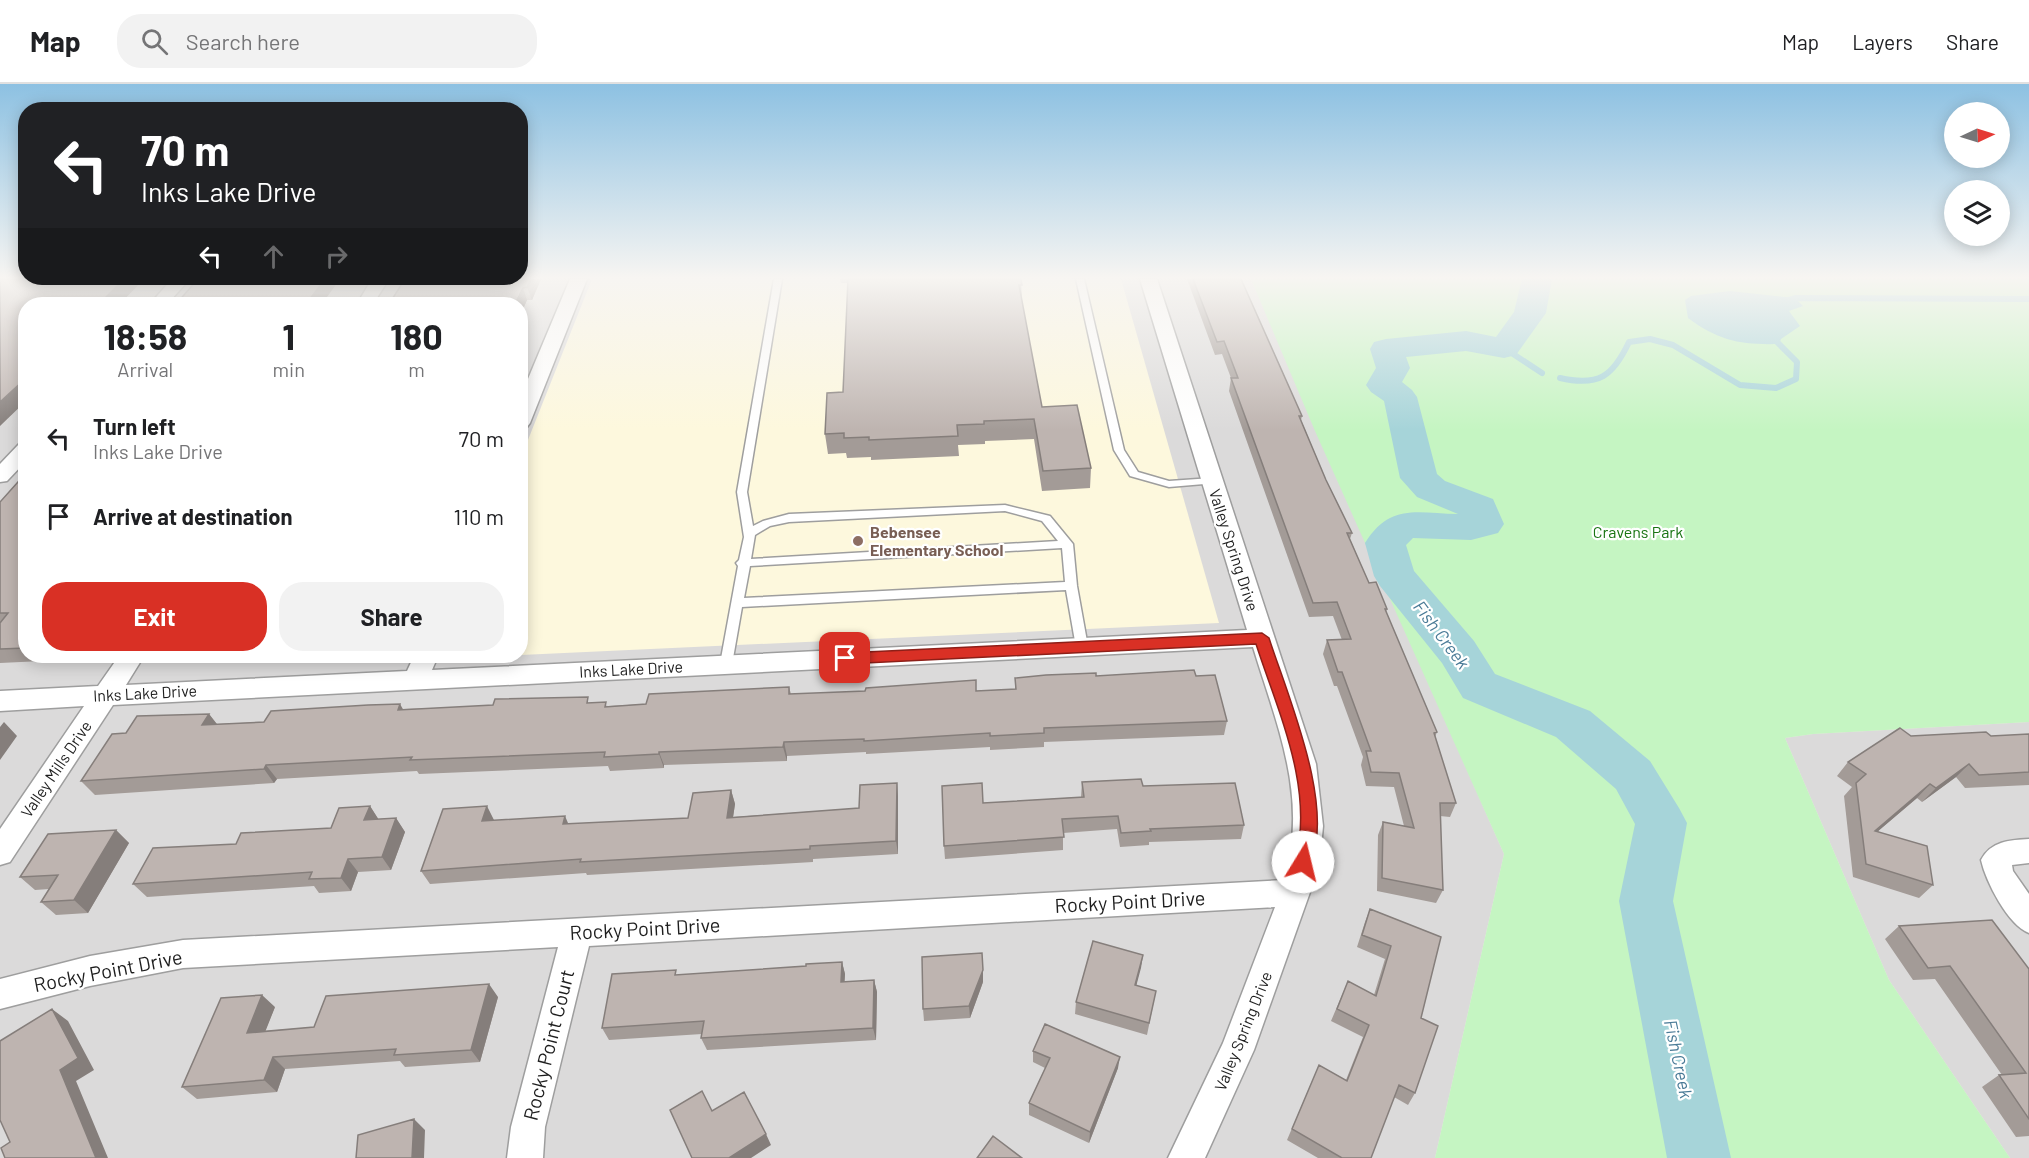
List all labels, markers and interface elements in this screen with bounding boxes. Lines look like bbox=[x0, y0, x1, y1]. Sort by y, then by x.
search box bbox=[117, 14, 537, 68]
text: Map bbox=[30, 24, 81, 58]
icon: search bbox=[138, 25, 171, 58]
text: Search here bbox=[186, 28, 300, 54]
text: Map bbox=[1782, 29, 1819, 54]
text: Layers bbox=[1852, 29, 1913, 54]
text: Share bbox=[1946, 29, 1999, 54]
north arrow bbox=[1944, 102, 2010, 168]
map controls bbox=[1944, 102, 2010, 246]
text: 70 m bbox=[141, 124, 229, 174]
icon: left bbox=[42, 126, 120, 204]
text: Inks Lake Drive bbox=[141, 175, 316, 207]
button: layers bbox=[1944, 180, 2010, 246]
icon: left bbox=[194, 240, 227, 273]
icon: ahead bbox=[257, 240, 290, 273]
icon: right bbox=[320, 240, 353, 273]
text: 18:58 bbox=[103, 314, 187, 357]
text: 1 bbox=[282, 314, 295, 357]
text: 180 bbox=[390, 314, 443, 357]
text: Arrival bbox=[117, 357, 173, 381]
text: min bbox=[273, 357, 305, 381]
text: m bbox=[408, 357, 425, 381]
text: Turn left bbox=[93, 413, 176, 439]
icon: left bbox=[42, 422, 75, 455]
text: 70 m bbox=[459, 425, 504, 451]
text: Inks Lake Drive bbox=[93, 439, 223, 463]
street label: Valley Spring Drive bbox=[1206, 486, 1263, 613]
icon: arrive bbox=[42, 500, 75, 533]
text: Arrive at destination bbox=[93, 503, 292, 529]
text: 110 m bbox=[454, 503, 504, 529]
place label: Bebensee Elementary School bbox=[870, 522, 1004, 559]
park label: Cravens Park bbox=[1593, 522, 1683, 541]
marker: Bebensee Elementary School bbox=[851, 534, 865, 548]
button: Exit bbox=[42, 582, 267, 651]
button: Share bbox=[279, 582, 504, 651]
water label: Fish Creek bbox=[1409, 596, 1475, 673]
pin bbox=[819, 632, 870, 683]
icon: arrive bbox=[828, 641, 861, 674]
street label: Inks Lake Drive bbox=[579, 656, 683, 681]
street label: Inks Lake Drive bbox=[93, 680, 197, 705]
street label: Valley Mills Drive bbox=[16, 717, 95, 821]
position arrow bbox=[1271, 830, 1335, 894]
street label: Rocky Point Drive bbox=[1054, 885, 1206, 917]
street label: Rocky Point Drive bbox=[569, 912, 721, 944]
street label: Rocky Point Drive bbox=[31, 944, 184, 996]
street label: Rocky Point Court bbox=[518, 967, 578, 1123]
street label: Valley Spring Drive bbox=[1210, 968, 1275, 1093]
water label: Fish Creek bbox=[1660, 1017, 1698, 1100]

